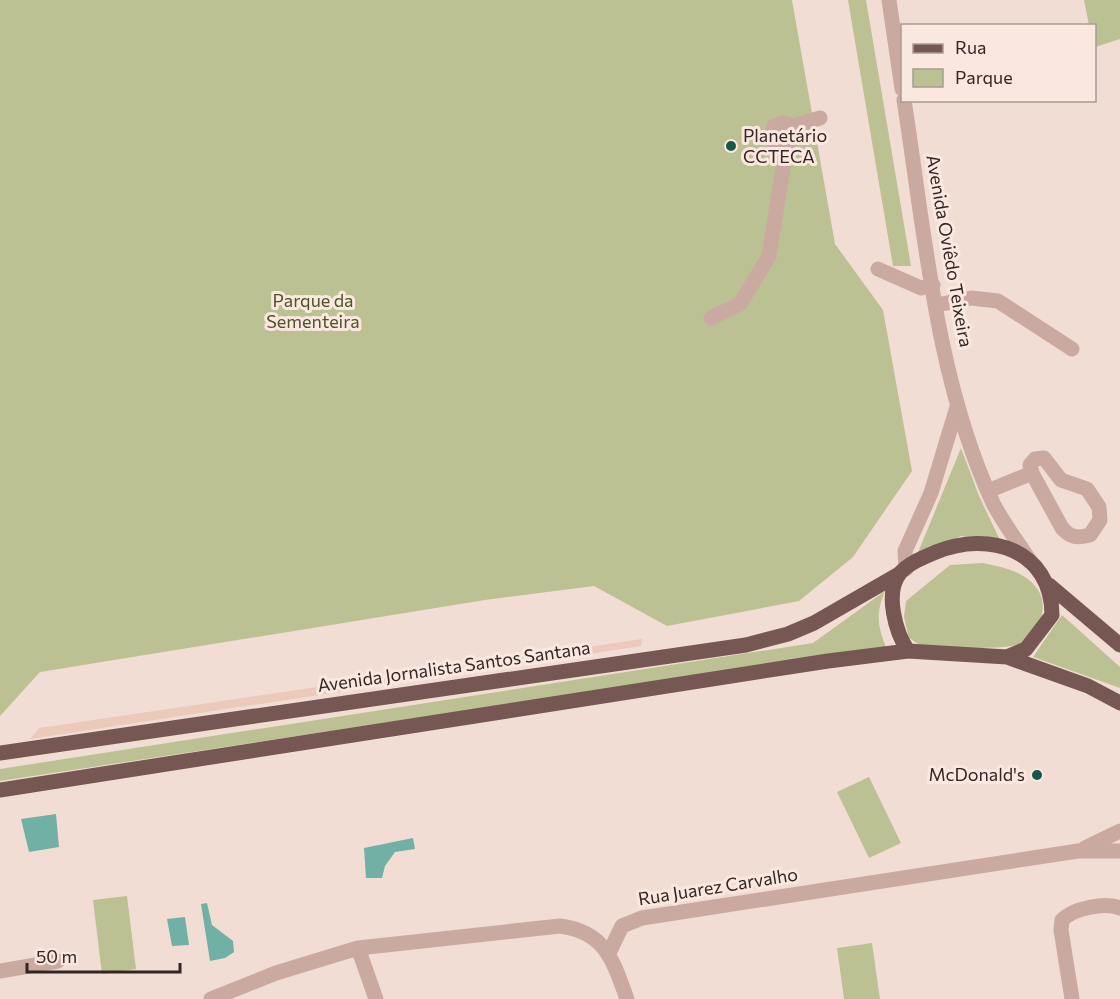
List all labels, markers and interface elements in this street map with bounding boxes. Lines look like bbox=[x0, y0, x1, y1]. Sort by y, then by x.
legend bbox=[901, 24, 1096, 102]
text: Rua bbox=[955, 36, 986, 58]
text: Parque bbox=[955, 66, 1013, 88]
place label: Planetário CCTECA bbox=[743, 124, 827, 167]
marker: Planetário CCTECA bbox=[724, 139, 738, 153]
street label: Avenida Oviêdo Teixeira bbox=[922, 153, 978, 349]
park label: Parque da Sementeira bbox=[266, 289, 360, 332]
street label: Avenida Jornalista Santos Santana bbox=[316, 636, 592, 696]
place label: McDonald's bbox=[928, 763, 1025, 785]
marker: McDonald's bbox=[1030, 768, 1044, 782]
street label: Rua Juarez Carvalho bbox=[636, 863, 799, 910]
scale bar bbox=[27, 936, 180, 974]
text: 50 m bbox=[36, 945, 77, 967]

